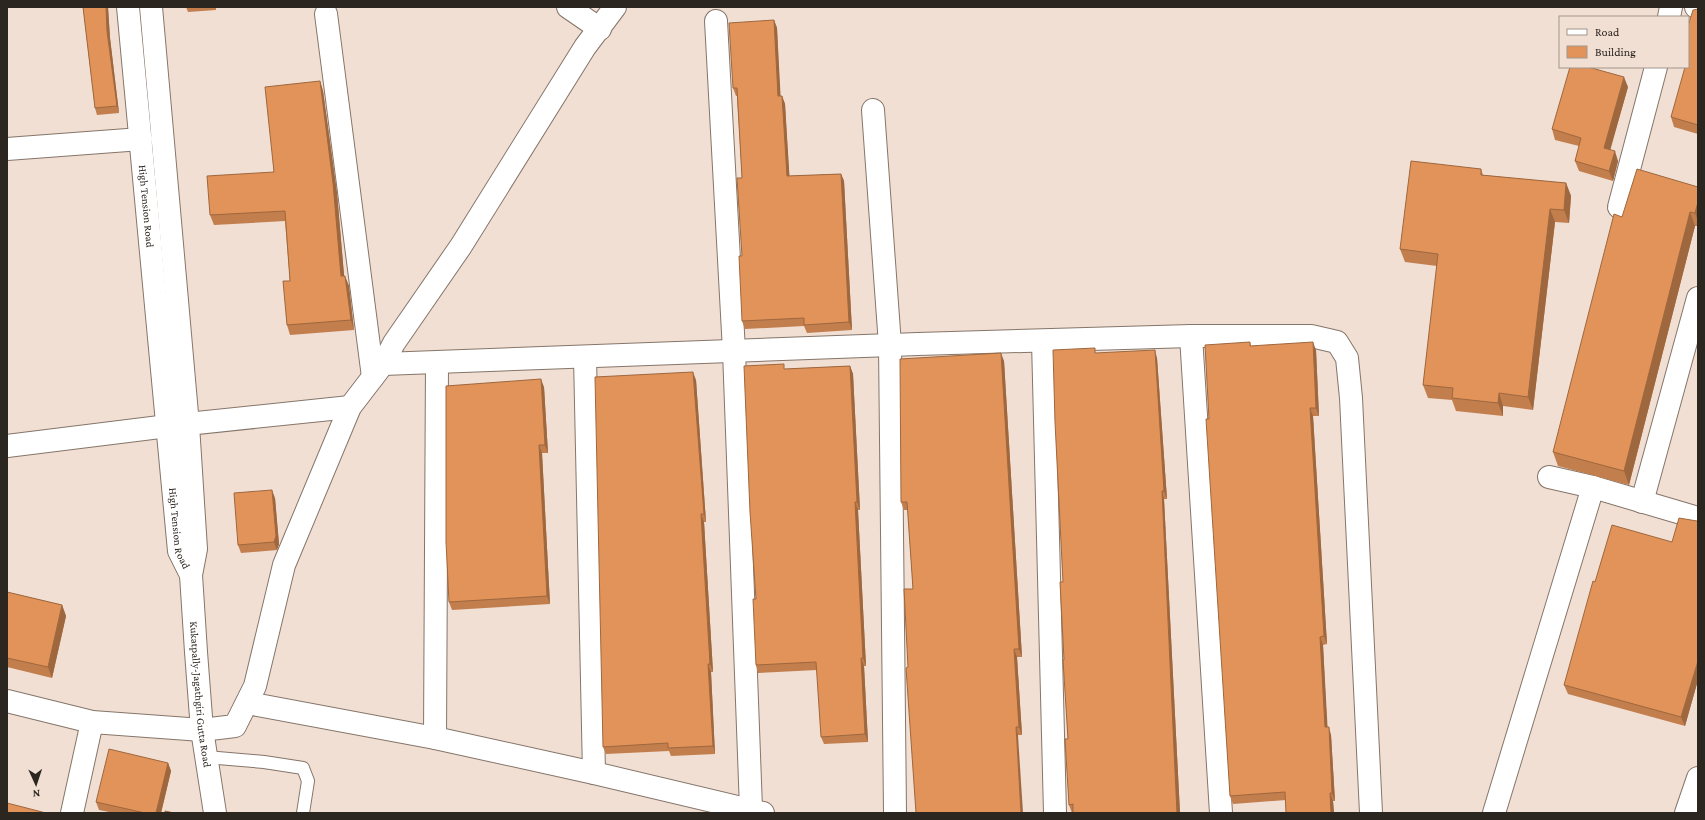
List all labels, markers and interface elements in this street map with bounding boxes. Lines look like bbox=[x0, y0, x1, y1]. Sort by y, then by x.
legend bbox=[1559, 16, 1689, 68]
text: Road bbox=[1595, 25, 1620, 39]
text: Building bbox=[1595, 45, 1636, 59]
street label: High Tension Road bbox=[137, 164, 157, 248]
street label: High Tension Road bbox=[167, 487, 193, 571]
street label: Kukatpally-Jagathgiri Gutta Road bbox=[188, 621, 214, 768]
north arrow bbox=[16, 764, 56, 804]
text: N bbox=[32, 788, 41, 800]

